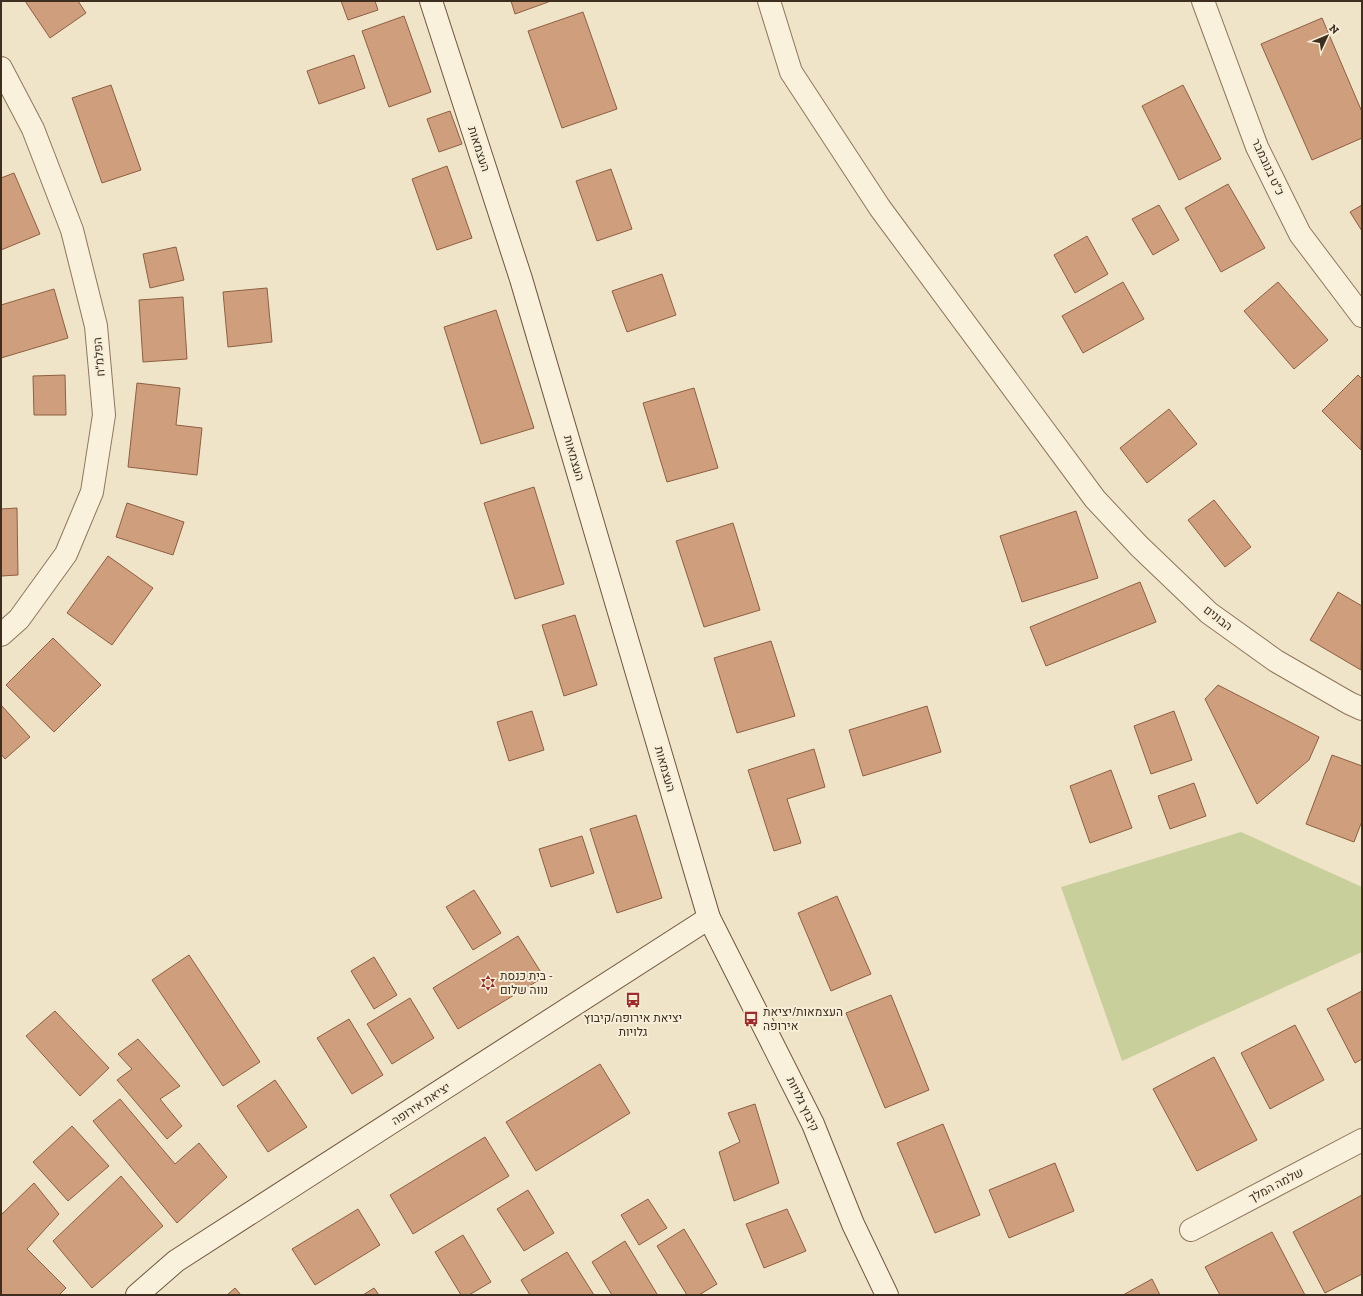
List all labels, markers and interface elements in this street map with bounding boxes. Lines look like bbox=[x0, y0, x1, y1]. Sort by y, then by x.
north arrow bbox=[1307, 16, 1347, 56]
text: N bbox=[1326, 22, 1342, 37]
street label: העצמאות bbox=[465, 125, 493, 173]
street label: כ״ט בנובמבר bbox=[1249, 136, 1287, 198]
street label: הפלמ״ח bbox=[90, 337, 108, 377]
street label: העצמאות bbox=[561, 434, 587, 482]
street label: הבונים bbox=[1201, 602, 1235, 634]
street label: העצמאות bbox=[652, 745, 678, 793]
place label: בית כנסת - נווה שלום bbox=[500, 969, 553, 997]
synagogue icon: בית כנסת - נווה שלום bbox=[479, 974, 497, 992]
bus stop icon: יציאת אירופה/קיבוץ גלויות bbox=[624, 991, 642, 1009]
place label: העצמאות/יציאת אירופה bbox=[763, 1005, 843, 1033]
bus stop icon: העצמאות/יציאת אירופה bbox=[742, 1010, 760, 1028]
place label: יציאת אירופה/קיבוץ גלויות bbox=[584, 1011, 682, 1039]
street label: קיבוץ גלויות bbox=[784, 1074, 822, 1134]
street label: יציאת אירופה bbox=[389, 1080, 453, 1128]
street label: שלמה המלך bbox=[1246, 1165, 1306, 1205]

